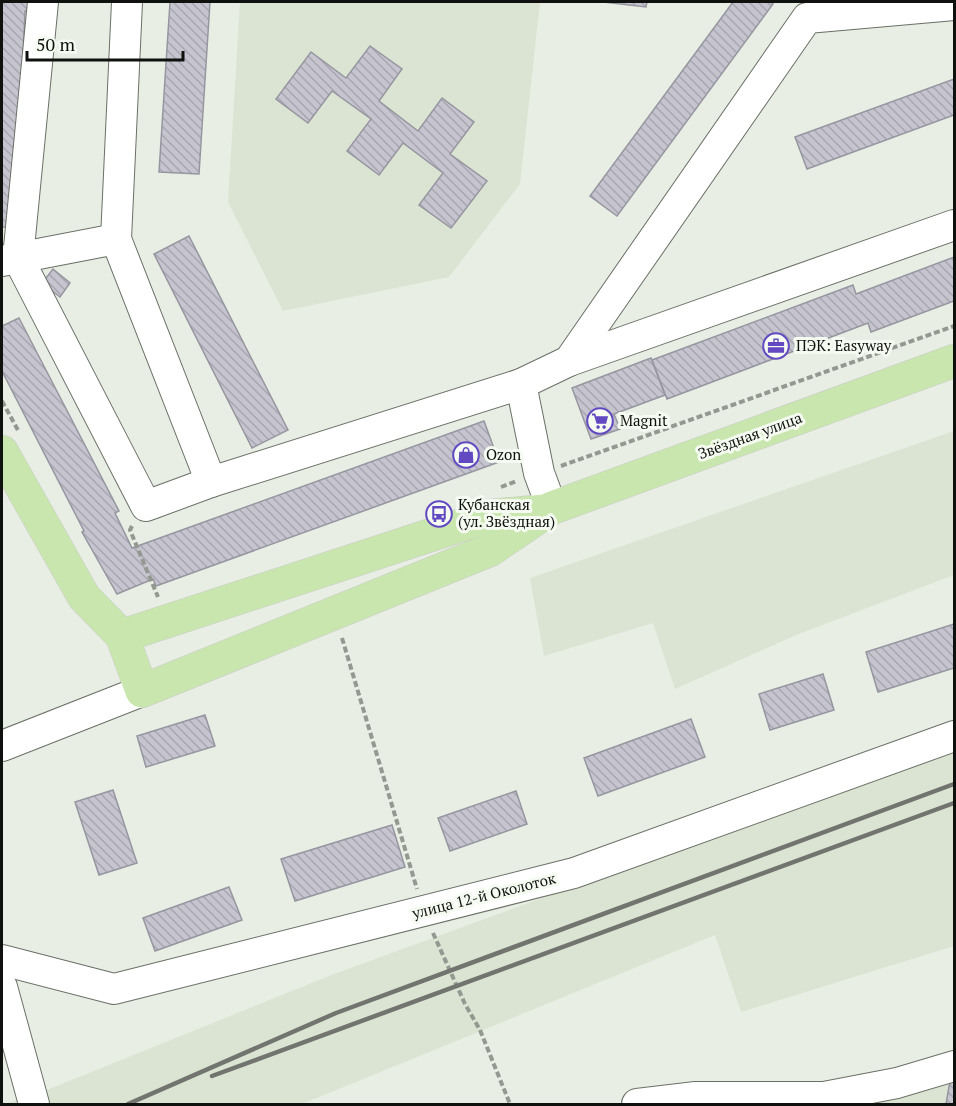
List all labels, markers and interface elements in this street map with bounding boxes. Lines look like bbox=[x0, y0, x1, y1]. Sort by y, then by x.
scale bar bbox=[27, 24, 183, 62]
text: 50 m bbox=[36, 32, 76, 56]
office icon: ПЭК: Easyway bbox=[761, 331, 791, 361]
place label: ПЭК: Easyway bbox=[796, 335, 892, 355]
supermarket icon: Magnit bbox=[585, 406, 615, 436]
street label: Звёздная улица bbox=[695, 407, 805, 463]
place label: Magnit bbox=[620, 410, 668, 430]
shop icon: Ozon bbox=[451, 440, 481, 470]
place label: Ozon bbox=[486, 444, 521, 464]
place label: Кубанская (ул. Звёздная) bbox=[458, 494, 555, 531]
bus stop icon: Кубанская (ул. Звёздная) bbox=[424, 499, 454, 529]
street label: улица 12-й Околоток bbox=[409, 867, 558, 923]

